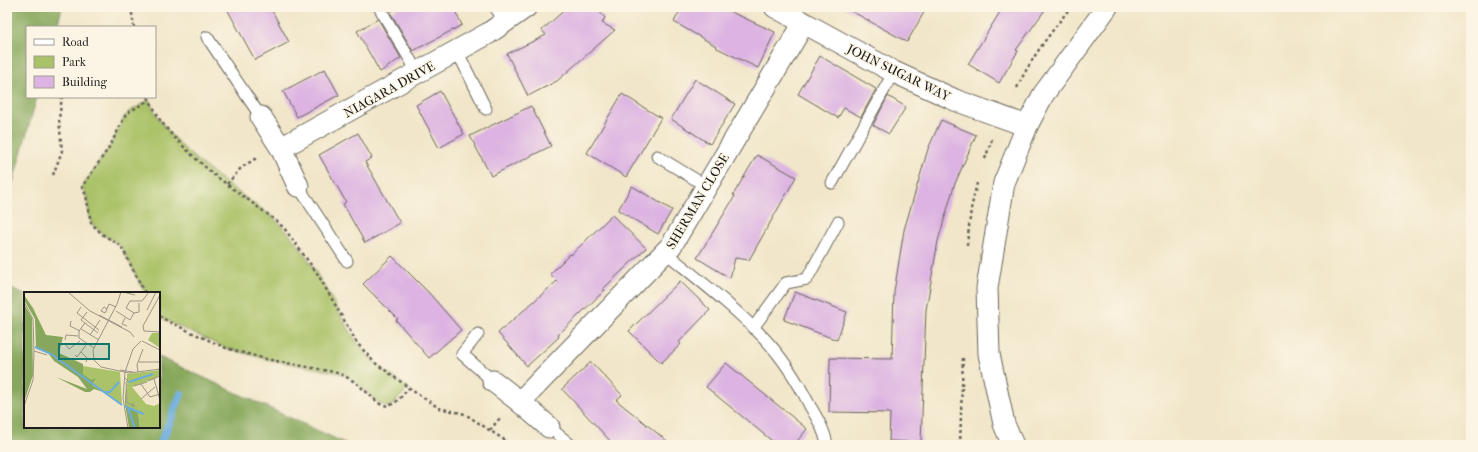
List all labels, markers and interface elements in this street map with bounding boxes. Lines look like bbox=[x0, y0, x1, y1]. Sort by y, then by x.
legend bbox=[26, 26, 156, 98]
text: Road bbox=[62, 35, 89, 49]
street label: JOHN SUGAR WAY bbox=[844, 40, 954, 105]
text: Park bbox=[62, 55, 87, 69]
street label: NIAGARA DRIVE bbox=[341, 58, 438, 121]
text: Building bbox=[62, 75, 107, 89]
street label: SHERMAN CLOSE bbox=[663, 151, 732, 252]
inset map bbox=[24, 292, 160, 428]

